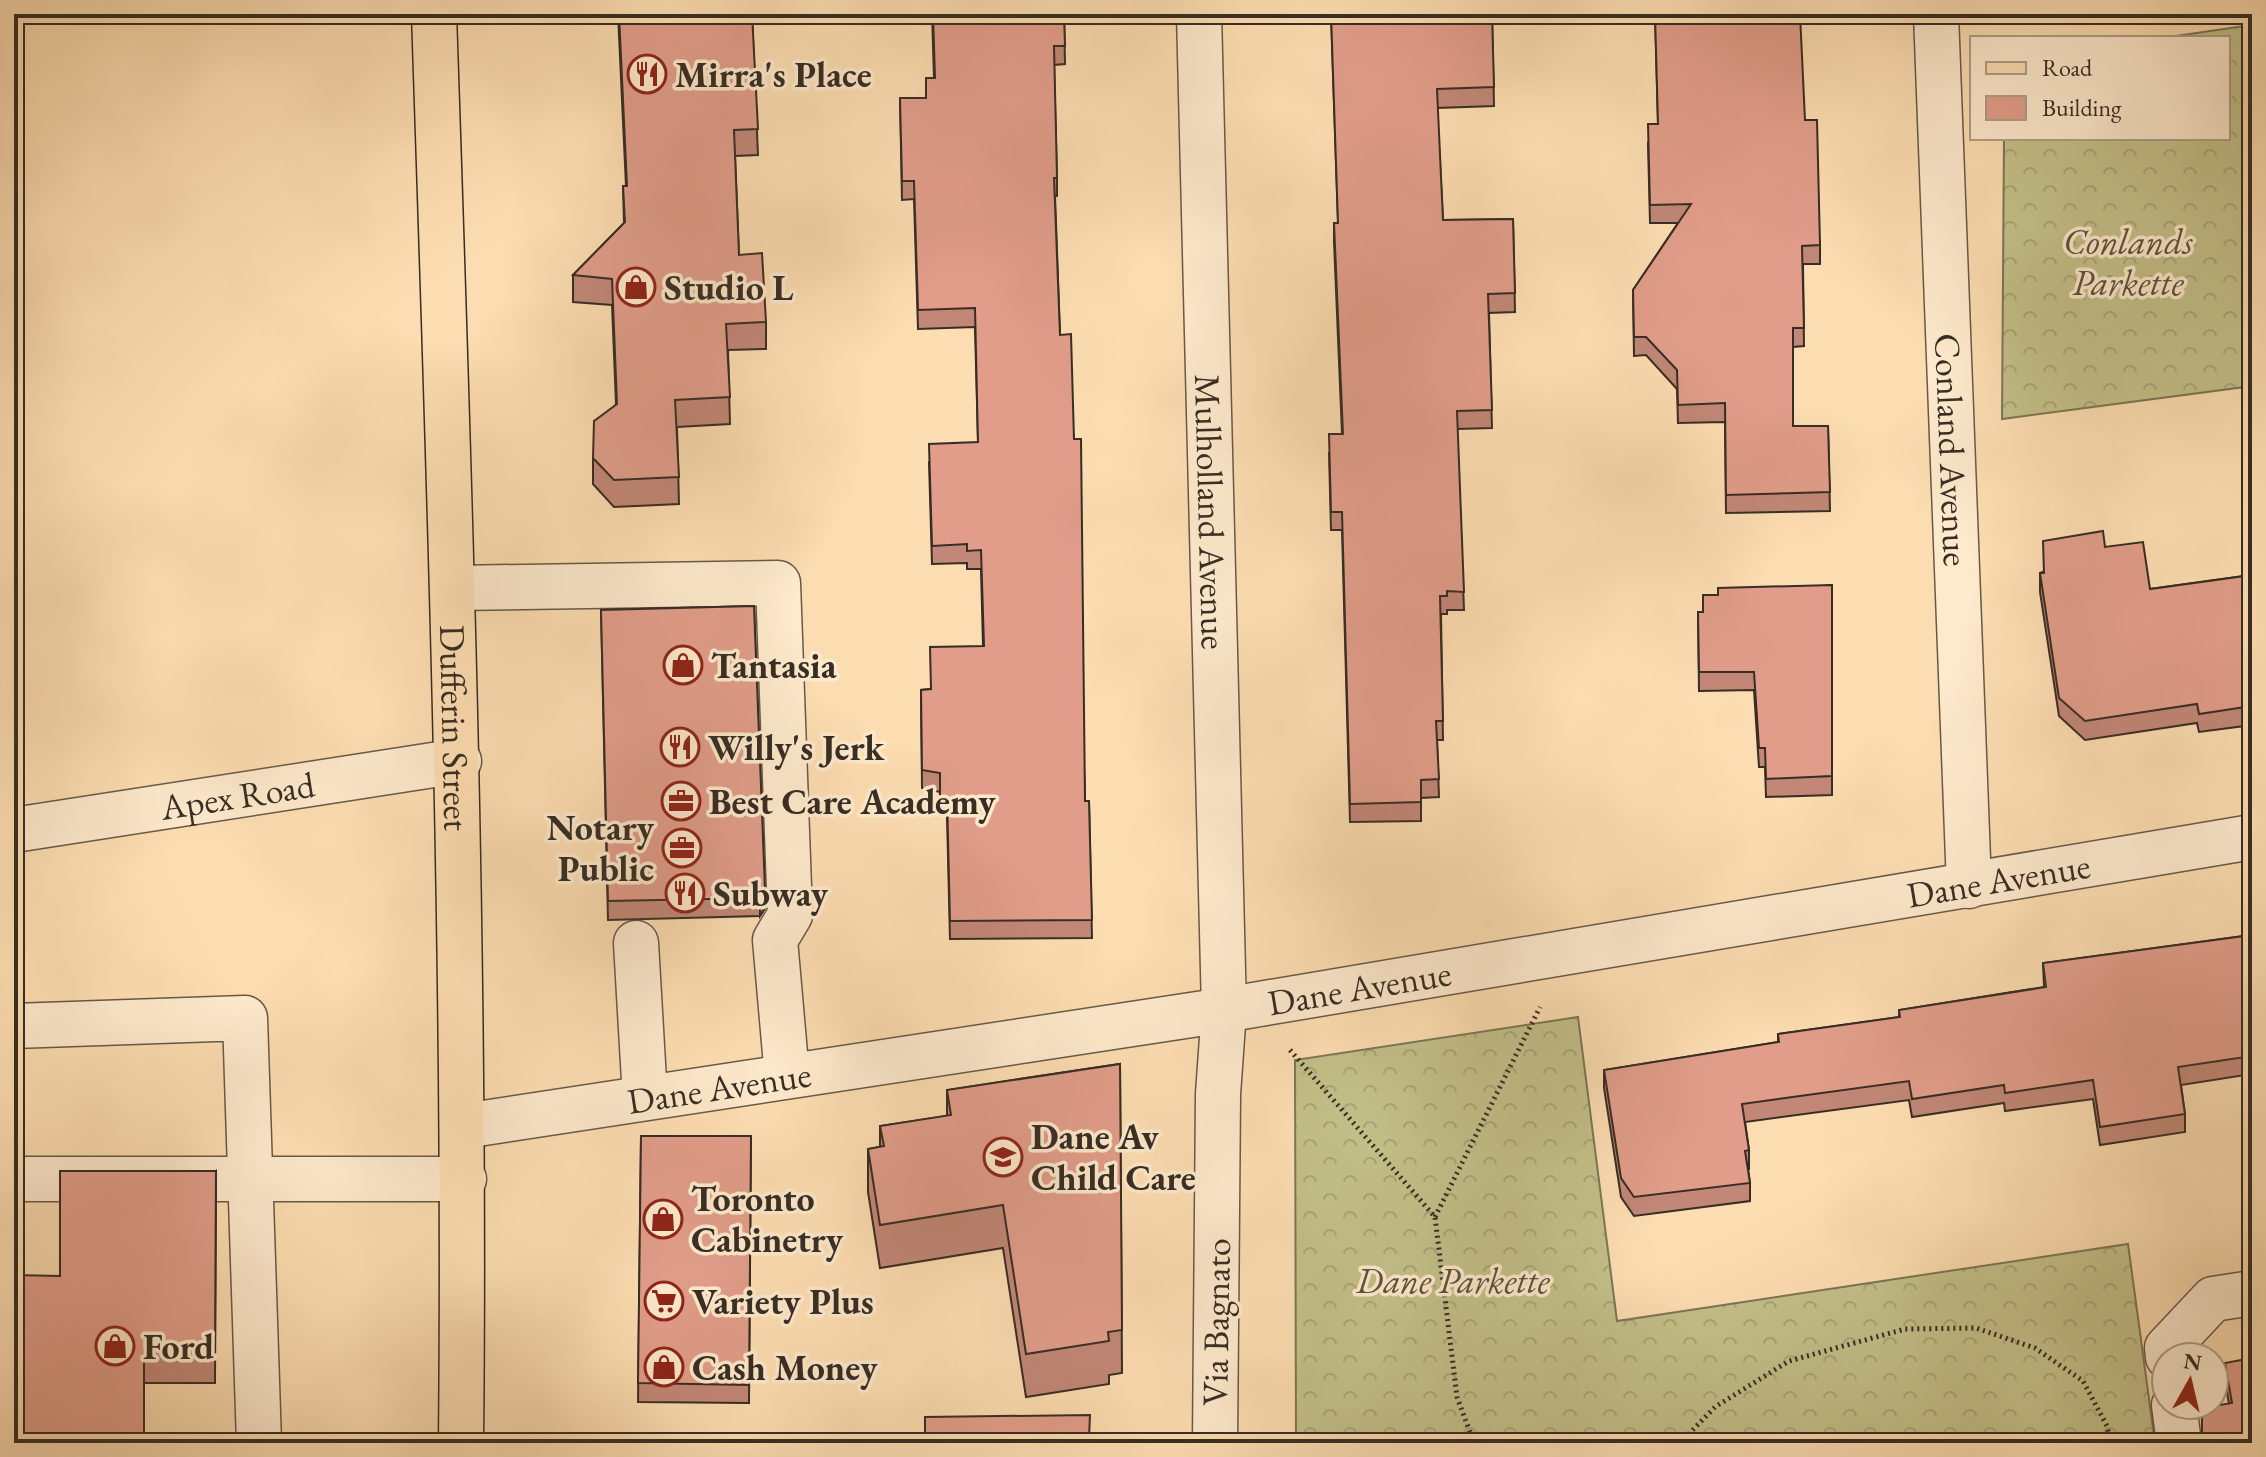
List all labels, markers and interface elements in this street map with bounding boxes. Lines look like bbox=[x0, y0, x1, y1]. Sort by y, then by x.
legend bbox=[1970, 36, 2230, 140]
place label: Mirra's Place bbox=[675, 51, 872, 98]
text: Road bbox=[2042, 52, 2093, 83]
restaurant icon: Mirra's Place bbox=[626, 53, 668, 95]
text: Building bbox=[2042, 92, 2122, 123]
park label: Conlands Parkette bbox=[2063, 218, 2194, 306]
place label: Studio L bbox=[664, 264, 793, 311]
shop icon: Studio L bbox=[615, 266, 657, 308]
street label: Conland Avenue bbox=[1925, 332, 1980, 567]
street label: Mulholland Avenue bbox=[1185, 374, 1238, 650]
street label: Dufferin Street bbox=[429, 624, 481, 832]
place label: Tantasia bbox=[711, 642, 837, 689]
shop icon: Tantasia bbox=[662, 644, 704, 686]
place label: Willy's Jerk bbox=[708, 724, 886, 771]
restaurant icon: Willy's Jerk bbox=[659, 726, 701, 768]
street label: Apex Road bbox=[156, 760, 318, 831]
place label: Best Care Academy bbox=[709, 778, 996, 825]
office icon: Best Care Academy bbox=[660, 780, 702, 822]
place label: Notary Public bbox=[546, 804, 655, 892]
office icon: Notary Public bbox=[661, 827, 703, 869]
street label: Dane Avenue bbox=[1903, 841, 2094, 918]
place label: Subway bbox=[713, 870, 829, 917]
restaurant icon: Subway bbox=[664, 872, 706, 914]
street label: Dane Avenue bbox=[1264, 949, 1454, 1026]
street label: Dane Avenue bbox=[624, 1050, 814, 1124]
place label: Dane Av Child Care bbox=[1031, 1113, 1196, 1201]
school or university icon: Dane Av Child Care bbox=[982, 1136, 1024, 1178]
place label: Toronto Cabinetry bbox=[691, 1175, 844, 1263]
shop icon: Toronto Cabinetry bbox=[642, 1198, 684, 1240]
street label: Via Bagnato bbox=[1191, 1238, 1241, 1406]
park label: Dane Parkette bbox=[1355, 1257, 1551, 1304]
place label: Variety Plus bbox=[692, 1278, 874, 1325]
supermarket icon: Variety Plus bbox=[643, 1280, 685, 1322]
place label: Ford bbox=[143, 1323, 214, 1370]
shop icon: Ford bbox=[94, 1325, 136, 1367]
north arrow bbox=[2150, 1341, 2230, 1421]
place label: Cash Money bbox=[692, 1344, 878, 1391]
shop icon: Cash Money bbox=[643, 1346, 685, 1388]
text: N bbox=[2182, 1346, 2204, 1377]

